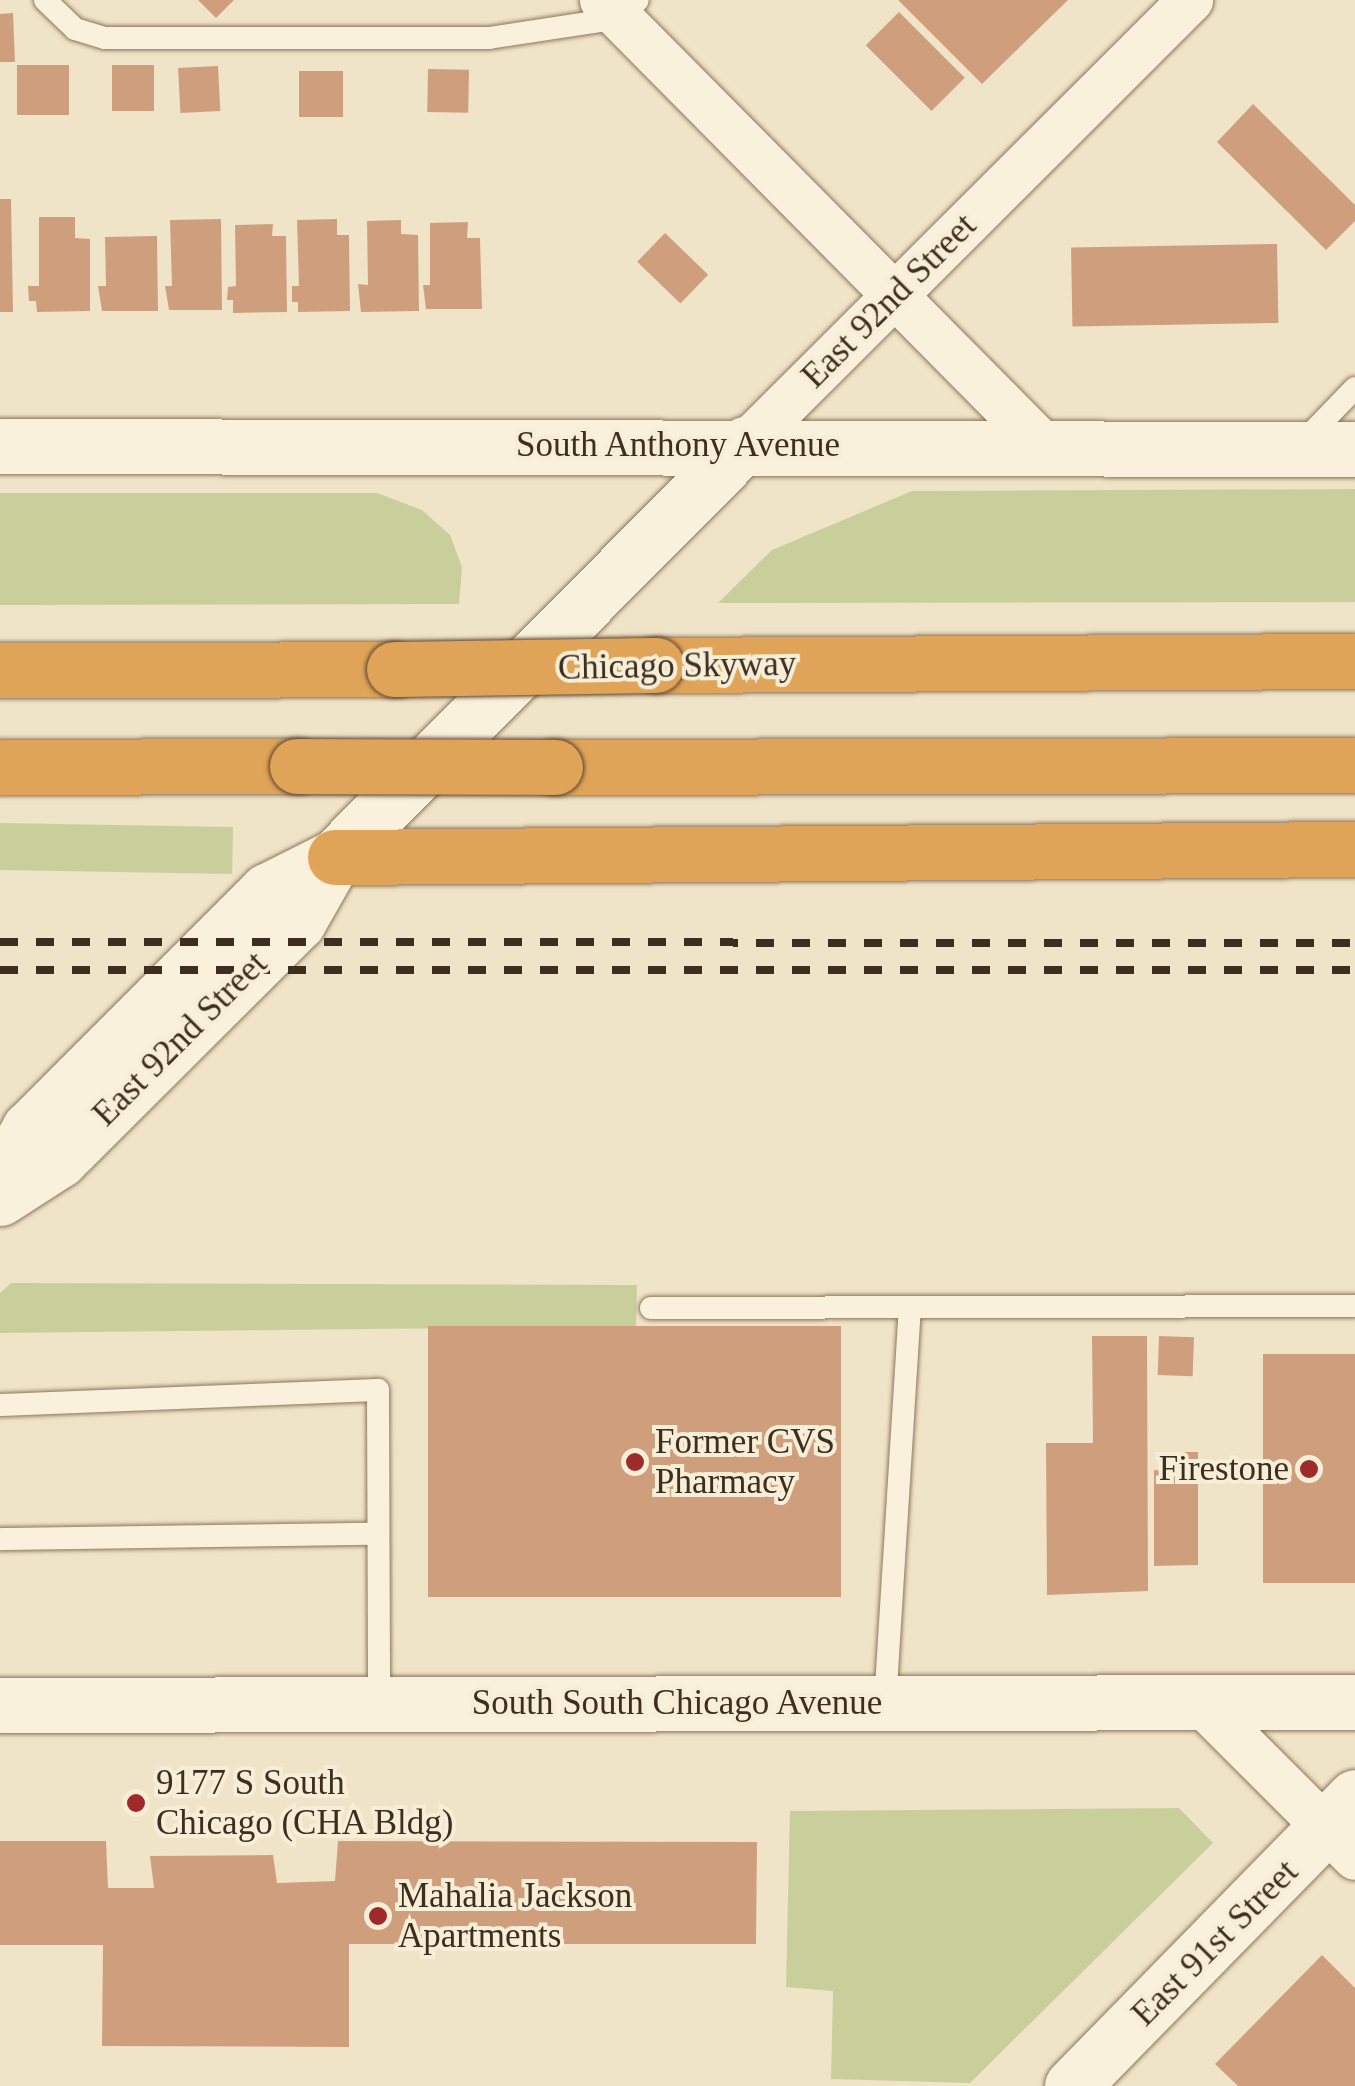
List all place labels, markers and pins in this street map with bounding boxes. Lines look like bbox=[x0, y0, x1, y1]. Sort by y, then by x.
place label: Former CVS Pharmacy bbox=[655, 1421, 835, 1503]
place label: Firestone bbox=[1159, 1448, 1289, 1490]
marker: Former CVS Pharmacy bbox=[624, 1451, 646, 1473]
marker: Firestone bbox=[1298, 1458, 1320, 1480]
place label: 9177 S South Chicago (CHA Bldg) bbox=[156, 1762, 455, 1844]
marker: 9177 S South Chicago (CHA Bldg) bbox=[125, 1792, 147, 1814]
place label: Mahalia Jackson Apartments bbox=[398, 1875, 632, 1957]
marker: Mahalia Jackson Apartments bbox=[367, 1905, 389, 1927]

